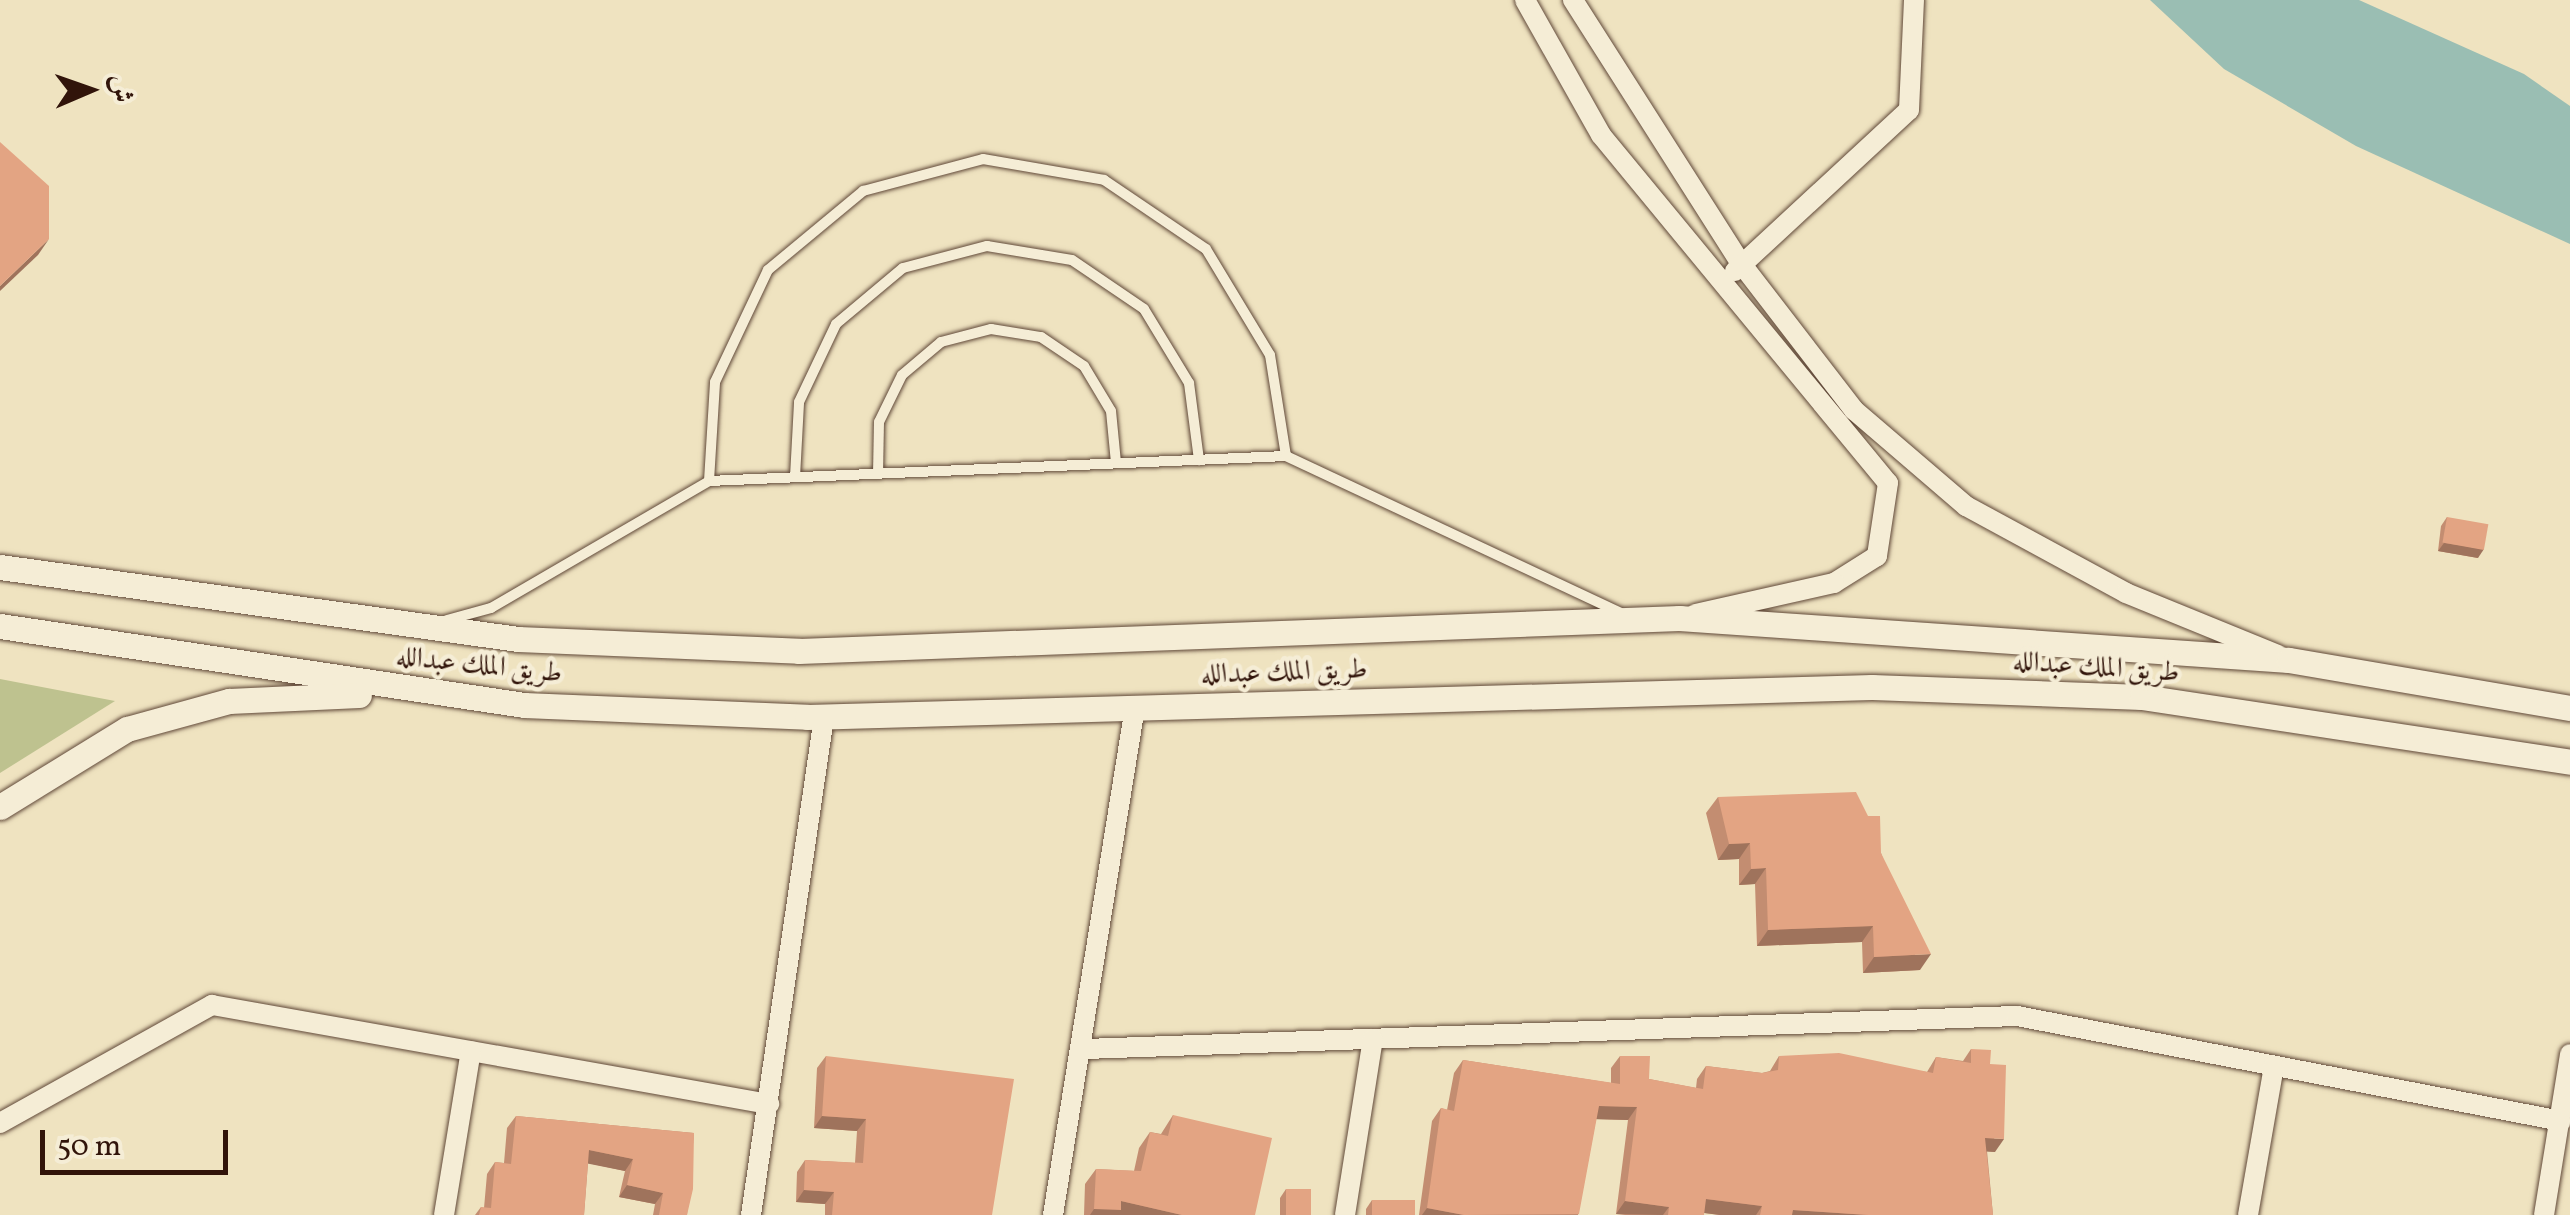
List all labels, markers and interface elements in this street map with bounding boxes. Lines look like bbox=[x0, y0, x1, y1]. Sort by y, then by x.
north arrow bbox=[40, 40, 140, 140]
text: ش bbox=[101, 74, 140, 103]
street label: طريق الملك عبدالله bbox=[394, 641, 564, 691]
street label: طريق الملك عبدالله bbox=[2012, 645, 2180, 691]
street label: طريق الملك عبدالله bbox=[1200, 653, 1368, 693]
scale bar bbox=[45, 1110, 232, 1172]
text: 50 m bbox=[57, 1126, 121, 1168]

